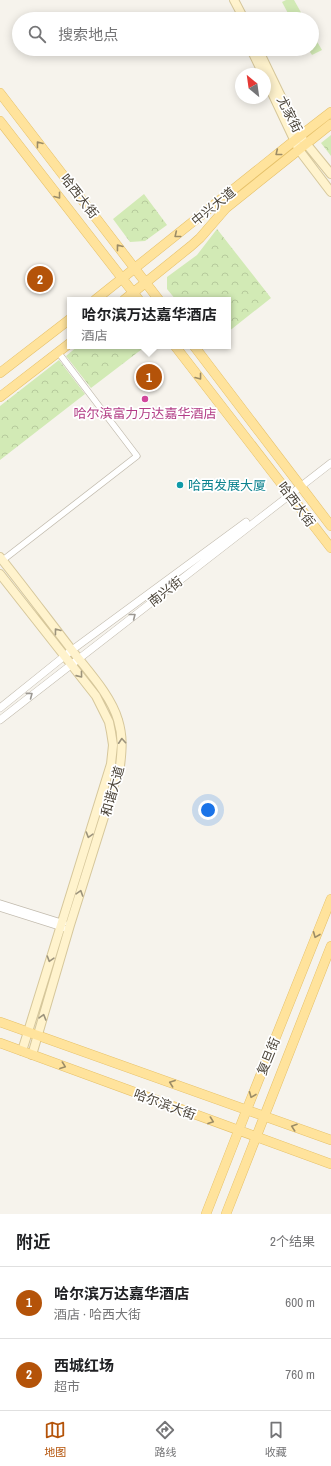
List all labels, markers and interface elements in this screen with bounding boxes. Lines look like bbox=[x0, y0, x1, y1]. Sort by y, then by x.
search box bbox=[12, 12, 319, 56]
icon: search bbox=[26, 23, 48, 45]
text: 搜索地点 bbox=[58, 24, 118, 45]
north arrow bbox=[235, 68, 271, 104]
street label: 尤家街 bbox=[273, 93, 306, 135]
one-way arrow bbox=[37, 141, 44, 148]
one-way arrow bbox=[275, 149, 283, 156]
street label: 哈西大街 bbox=[57, 171, 102, 222]
street label: 中兴大道 bbox=[188, 183, 239, 229]
one-way arrow bbox=[53, 192, 60, 199]
one-way arrow bbox=[174, 230, 181, 237]
one-way arrow bbox=[116, 244, 123, 251]
pin: 2 bbox=[27, 264, 53, 294]
popup bbox=[67, 297, 231, 349]
text: 哈尔滨万达嘉华酒店 bbox=[81, 304, 217, 325]
text: 酒店 bbox=[81, 327, 108, 344]
pin: 1 bbox=[136, 362, 162, 392]
one-way arrow bbox=[195, 372, 202, 379]
marker: 哈尔滨富力万达嘉华酒店 bbox=[140, 394, 150, 404]
place label: 哈尔滨富力万达嘉华酒店 bbox=[73, 405, 217, 422]
place label: 哈西发展大厦 bbox=[188, 477, 266, 494]
street label: 哈西大街 bbox=[274, 478, 319, 530]
marker: 哈西发展大厦 bbox=[175, 480, 185, 490]
street label: 南兴街 bbox=[145, 573, 186, 610]
one-way arrow bbox=[129, 613, 136, 620]
one-way arrow bbox=[55, 628, 62, 635]
one-way arrow bbox=[76, 671, 83, 678]
one-way arrow bbox=[26, 693, 33, 700]
one-way arrow bbox=[117, 738, 126, 744]
street label: 和谐大道 bbox=[97, 764, 128, 818]
your location bbox=[198, 800, 218, 820]
one-way arrow bbox=[85, 831, 94, 838]
one-way arrow bbox=[75, 889, 84, 896]
one-way arrow bbox=[313, 930, 321, 938]
one-way arrow bbox=[46, 955, 55, 962]
one-way arrow bbox=[38, 1014, 47, 1021]
street label: 复旦街 bbox=[253, 1035, 284, 1077]
one-way arrow bbox=[59, 1061, 66, 1070]
one-way arrow bbox=[169, 1079, 176, 1087]
street label: 哈尔滨大街 bbox=[131, 1085, 198, 1124]
one-way arrow bbox=[249, 1091, 257, 1098]
one-way arrow bbox=[208, 1116, 215, 1124]
one-way arrow bbox=[291, 1123, 298, 1132]
text: 附近 bbox=[16, 1230, 50, 1253]
text: 2个结果 bbox=[270, 1233, 315, 1250]
text: 哈尔滨万达嘉华酒店 bbox=[54, 1283, 189, 1304]
text: 1 bbox=[26, 1294, 32, 1311]
text: 600 m bbox=[285, 1294, 315, 1311]
text: 酒店 · 哈西大街 bbox=[54, 1306, 141, 1323]
text: 西城红场 bbox=[54, 1355, 114, 1376]
text: 2 bbox=[26, 1366, 32, 1383]
text: 760 m bbox=[285, 1366, 315, 1383]
text: 超市 bbox=[54, 1378, 80, 1395]
tab: 地图 bbox=[44, 1419, 66, 1459]
tab: 路线 bbox=[154, 1419, 176, 1459]
tab: 收藏 bbox=[265, 1419, 287, 1459]

